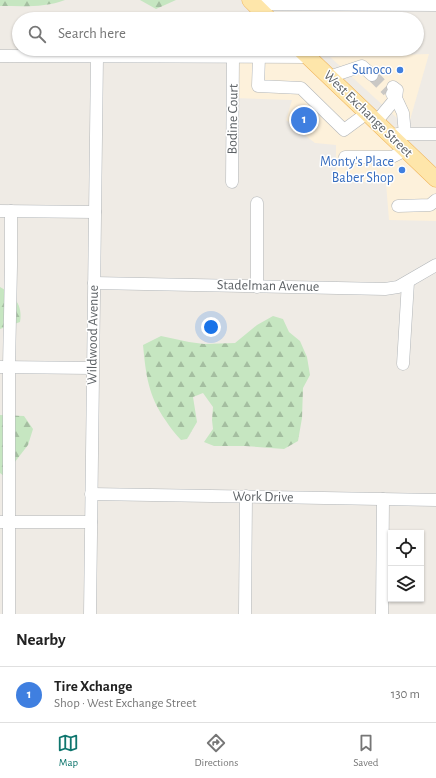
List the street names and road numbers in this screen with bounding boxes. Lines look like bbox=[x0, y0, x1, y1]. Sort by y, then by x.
street label: West Exchange Street bbox=[321, 68, 416, 160]
street label: Bodine Court bbox=[225, 83, 241, 154]
street label: Stadelman Avenue bbox=[217, 278, 319, 294]
street label: Wildwood Avenue bbox=[85, 285, 101, 385]
street label: Work Drive bbox=[232, 489, 294, 505]

